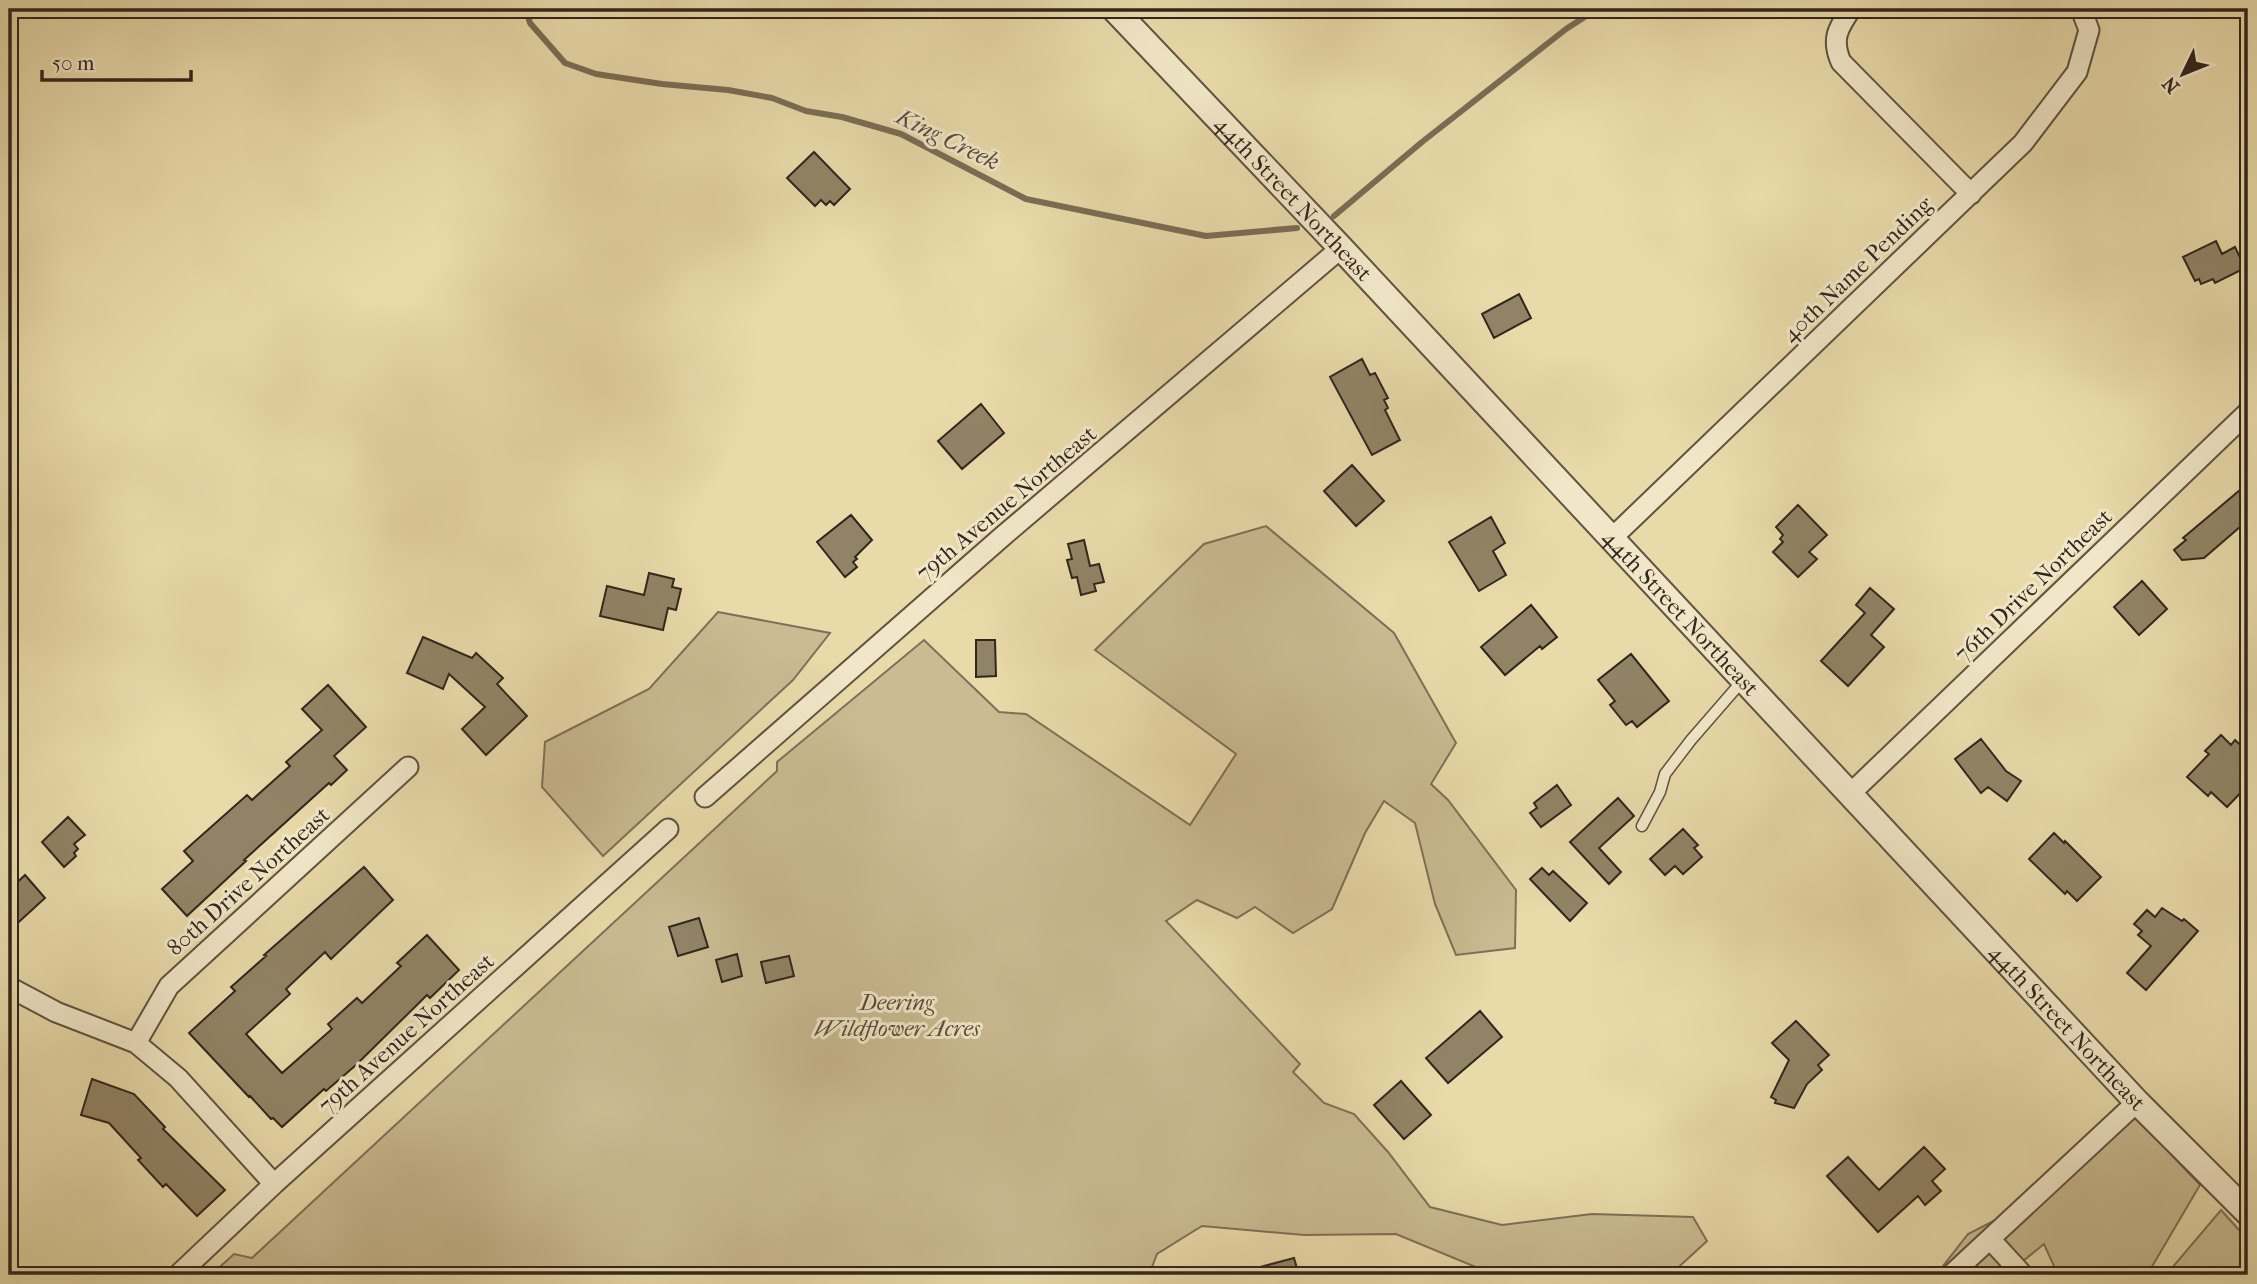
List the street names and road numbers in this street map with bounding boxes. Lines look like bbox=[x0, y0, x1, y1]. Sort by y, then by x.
street label: 44th Street Northeast bbox=[1209, 111, 1378, 287]
street label: 40th Name Pending bbox=[1777, 190, 1939, 348]
street label: 79th Avenue Northeast bbox=[911, 420, 1102, 587]
street label: 76th Drive Northeast bbox=[1949, 503, 2118, 668]
street label: 44th Street Northeast bbox=[1596, 524, 1764, 702]
street label: 80th Drive Northeast bbox=[161, 801, 335, 962]
street label: 44th Street Northeast bbox=[1983, 939, 2151, 1117]
street label: 79th Avenue Northeast bbox=[313, 948, 500, 1119]

